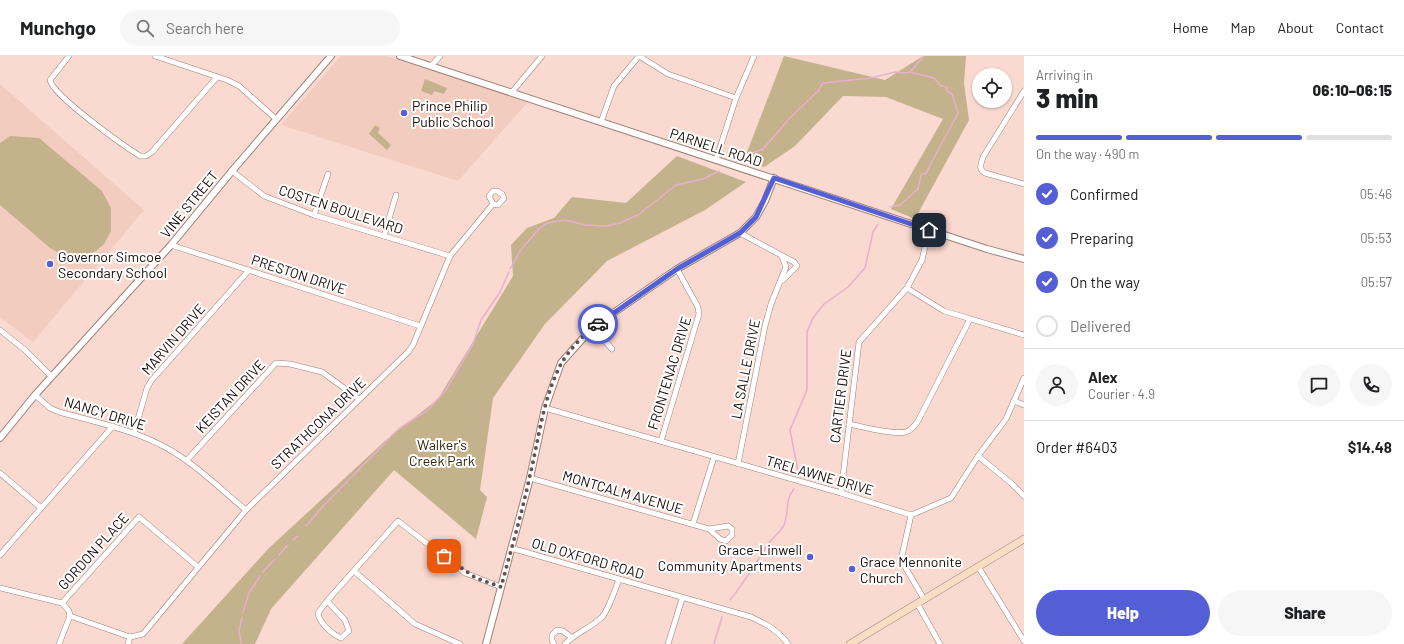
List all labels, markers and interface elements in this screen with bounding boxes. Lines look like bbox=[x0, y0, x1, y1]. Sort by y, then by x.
search box bbox=[120, 10, 400, 46]
text: Munchgo bbox=[20, 16, 96, 39]
icon: search bbox=[134, 17, 156, 39]
text: Search here bbox=[166, 19, 244, 37]
text: Home bbox=[1173, 19, 1209, 36]
text: Map bbox=[1231, 19, 1255, 36]
text: About bbox=[1277, 19, 1314, 36]
text: Contact bbox=[1336, 19, 1384, 36]
text: Arriving in bbox=[1036, 67, 1093, 83]
map controls bbox=[972, 68, 1012, 108]
button: locate bbox=[972, 68, 1012, 108]
text: 06:10–06:15 bbox=[1313, 81, 1392, 99]
text: 3 min bbox=[1036, 82, 1098, 113]
place label: Prince Philip Public School bbox=[412, 97, 494, 130]
marker: Prince Philip Public School bbox=[399, 108, 409, 118]
street label: PARNELL ROAD bbox=[668, 124, 764, 170]
text: On the way · 490 m bbox=[1036, 146, 1139, 162]
street label: VINE STREET bbox=[157, 167, 221, 241]
street label: COSTEN BOULEVARD bbox=[277, 181, 405, 237]
icon: check bbox=[1036, 183, 1058, 205]
text: Confirmed bbox=[1070, 185, 1138, 203]
text: 05:46 bbox=[1360, 186, 1392, 202]
pin bbox=[912, 213, 946, 247]
icon: home bbox=[918, 219, 940, 241]
icon: check bbox=[1036, 227, 1058, 249]
text: Preparing bbox=[1070, 229, 1134, 247]
text: 05:53 bbox=[1360, 230, 1392, 246]
place label: Governor Simcoe Secondary School bbox=[58, 248, 167, 281]
street label: PRESTON DRIVE bbox=[249, 251, 349, 297]
marker: Governor Simcoe Secondary School bbox=[45, 259, 55, 269]
icon: check bbox=[1036, 271, 1058, 293]
text: On the way bbox=[1070, 273, 1140, 291]
text: 05:57 bbox=[1361, 274, 1392, 290]
street label: MARVIN DRIVE bbox=[138, 300, 208, 378]
courier bbox=[578, 304, 618, 344]
icon: car bbox=[587, 313, 609, 335]
street label: FRONTENAC DRIVE bbox=[644, 314, 694, 432]
text: Delivered bbox=[1070, 317, 1131, 335]
street label: LA SALLE DRIVE bbox=[727, 318, 763, 420]
street label: CARTIER DRIVE bbox=[826, 348, 854, 444]
street label: KEISTAN DRIVE bbox=[192, 356, 268, 436]
button: person bbox=[1036, 364, 1078, 406]
button: chat bbox=[1298, 364, 1340, 406]
button: phone bbox=[1350, 364, 1392, 406]
text: Alex bbox=[1088, 368, 1118, 386]
street label: STRATHCONA DRIVE bbox=[267, 373, 369, 473]
text: Courier · 4.9 bbox=[1088, 386, 1155, 402]
street label: NANCY DRIVE bbox=[62, 393, 148, 433]
park label: Walker's Creek Park bbox=[409, 436, 475, 469]
text: Order #6403 bbox=[1036, 438, 1117, 456]
text: $14.48 bbox=[1348, 438, 1392, 456]
street label: TRELAWNE DRIVE bbox=[764, 451, 876, 499]
street label: MONTCALM AVENUE bbox=[561, 467, 685, 517]
street label: GORDON PLACE bbox=[54, 509, 132, 593]
street label: OLD OXFORD ROAD bbox=[530, 534, 646, 582]
pin bbox=[427, 539, 461, 573]
place label: Grace-Linwell Community Apartments bbox=[658, 541, 802, 574]
icon: bag bbox=[433, 545, 455, 567]
marker: Grace-Linwell Community Apartments bbox=[805, 552, 815, 562]
place label: Grace Mennonite Church bbox=[860, 553, 962, 586]
marker: Grace Mennonite Church bbox=[847, 564, 857, 574]
button: Help bbox=[1036, 590, 1210, 636]
button: Share bbox=[1218, 590, 1392, 636]

